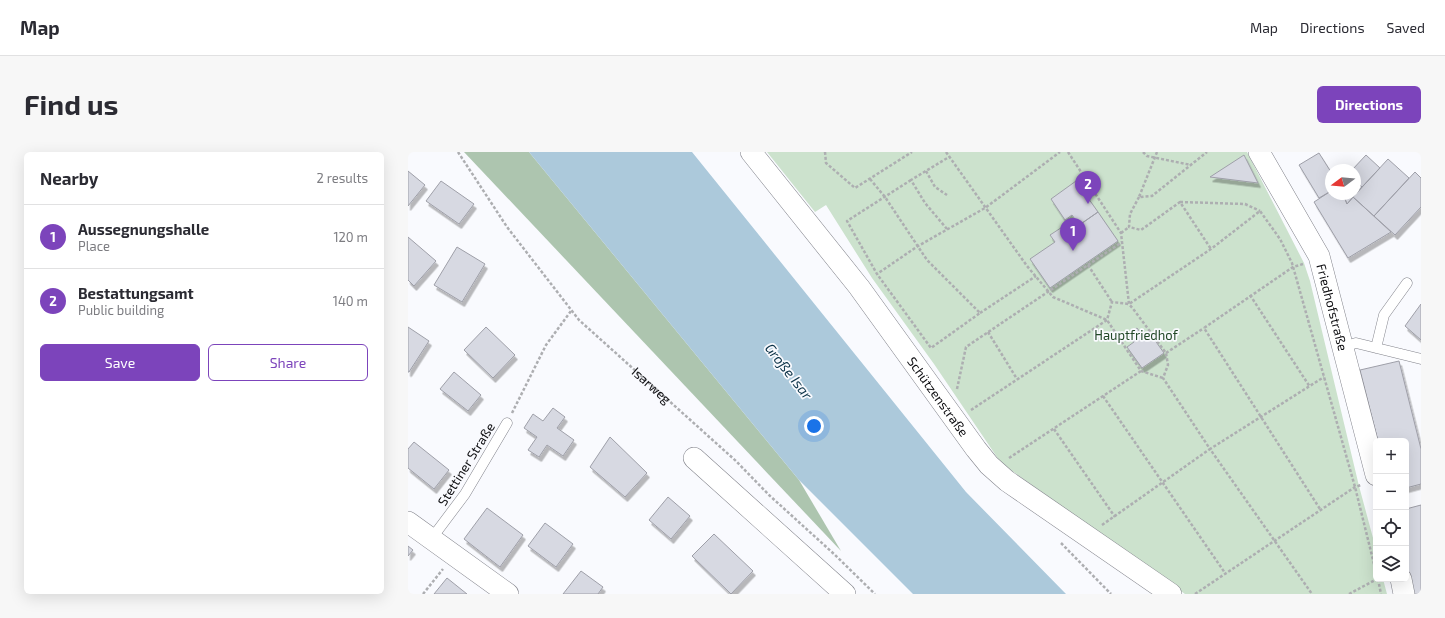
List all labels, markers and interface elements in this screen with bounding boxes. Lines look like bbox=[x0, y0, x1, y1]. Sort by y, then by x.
text: Map bbox=[20, 16, 60, 39]
text: Map bbox=[1250, 19, 1278, 36]
text: Directions bbox=[1300, 19, 1365, 36]
text: Saved bbox=[1387, 19, 1425, 36]
button: Directions bbox=[1317, 86, 1421, 123]
text: Find us bbox=[24, 87, 118, 121]
north arrow bbox=[1325, 164, 1361, 200]
text: Nearby bbox=[40, 168, 98, 188]
text: 2 results bbox=[316, 170, 368, 186]
pin: 2 bbox=[1075, 171, 1101, 204]
pin: 1 bbox=[1060, 218, 1086, 251]
text: Aussegnungshalle bbox=[78, 220, 209, 238]
text: 1 bbox=[50, 229, 56, 245]
text: 120 m bbox=[333, 229, 368, 245]
text: Place bbox=[78, 238, 110, 254]
street label: Friedhofstraße bbox=[1313, 262, 1351, 352]
text: Bestattungsamt bbox=[78, 284, 194, 302]
text: 2 bbox=[49, 293, 57, 309]
text: 140 m bbox=[333, 293, 368, 309]
text: Public building bbox=[78, 302, 164, 318]
park label: Hauptfriedhof bbox=[1094, 327, 1179, 343]
water label: Große Isar bbox=[762, 340, 816, 403]
button: Save bbox=[40, 344, 200, 381]
button: Share bbox=[208, 344, 368, 381]
street label: Schützenstraße bbox=[904, 354, 972, 440]
street label: Isarweg bbox=[629, 364, 675, 407]
your location bbox=[804, 416, 824, 436]
street label: Stettiner Straße bbox=[434, 419, 498, 508]
map controls bbox=[1373, 438, 1409, 582]
button: + bbox=[1373, 438, 1409, 474]
button: − bbox=[1373, 474, 1409, 510]
button: locate bbox=[1373, 510, 1409, 546]
button: layers bbox=[1373, 546, 1409, 582]

